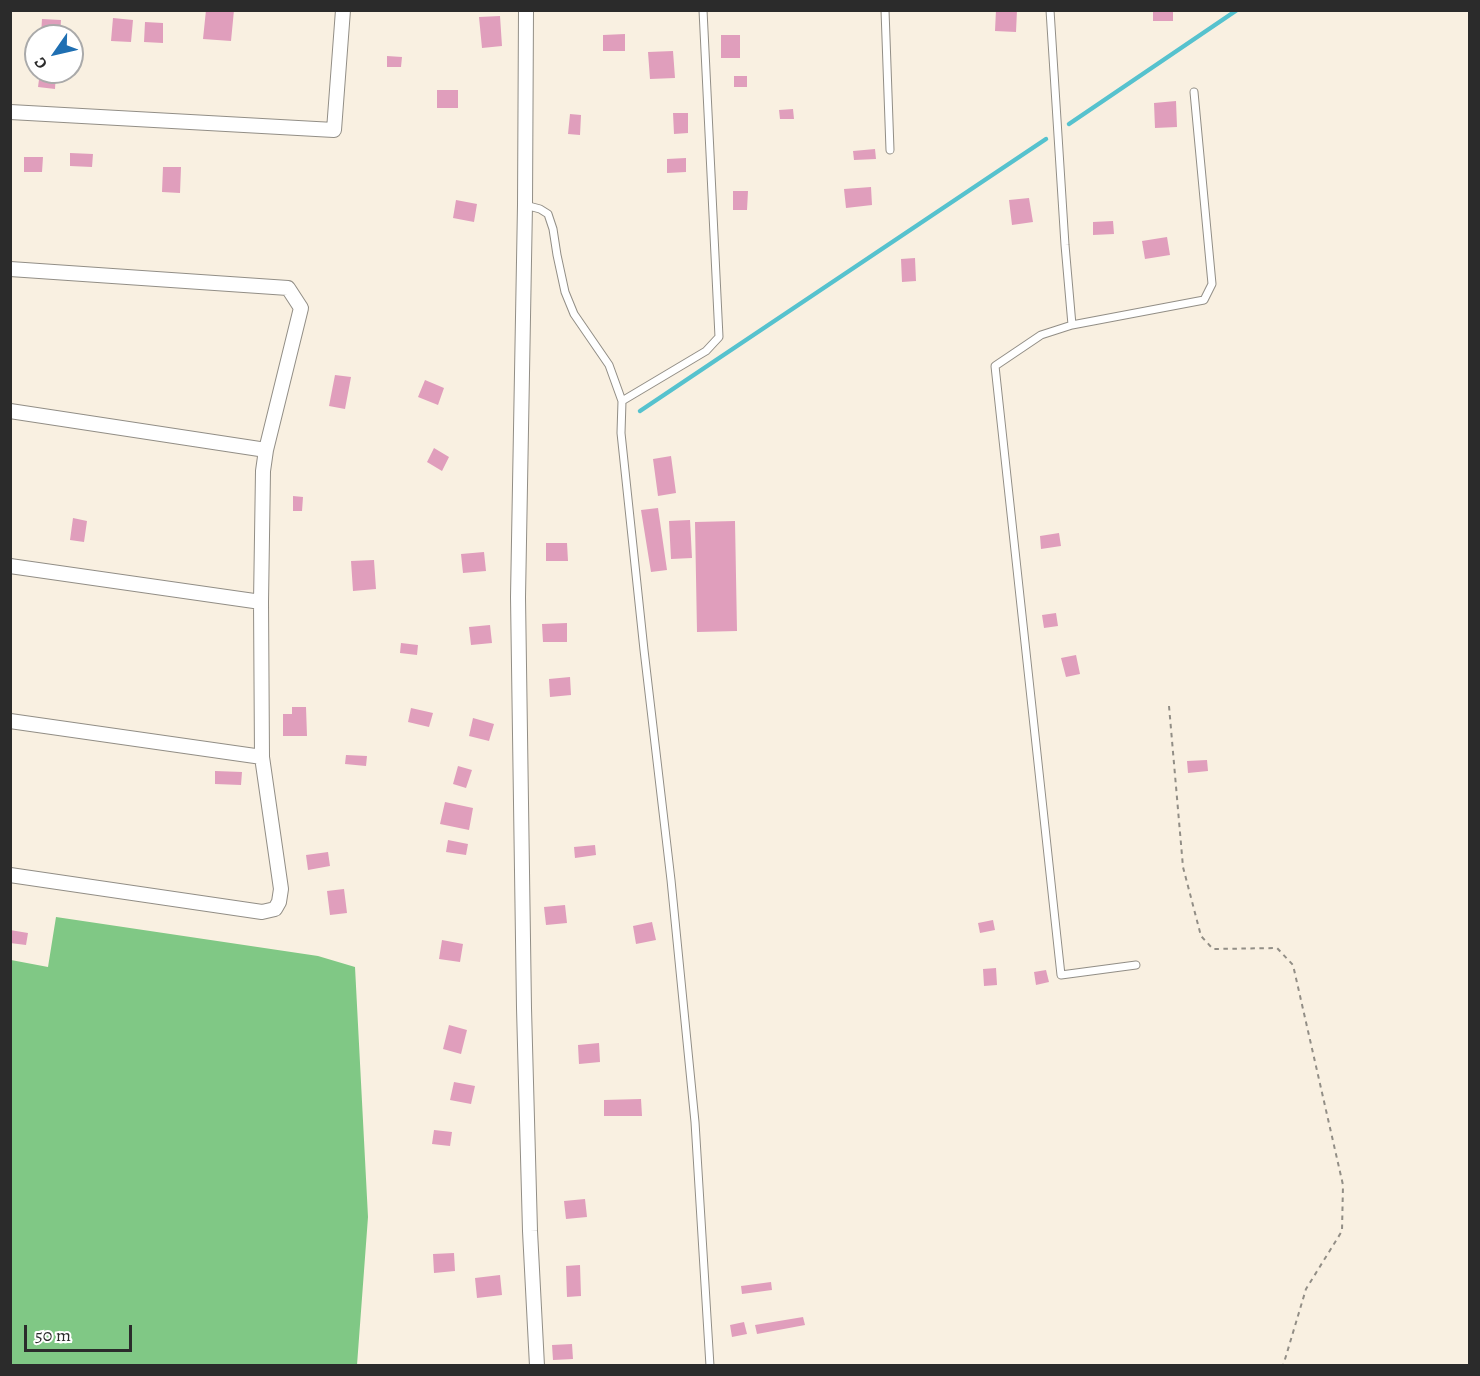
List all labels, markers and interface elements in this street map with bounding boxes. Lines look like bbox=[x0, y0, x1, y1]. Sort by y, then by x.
north arrow bbox=[24, 24, 84, 84]
text: С bbox=[29, 53, 53, 73]
scale bar bbox=[27, 1313, 135, 1351]
text: 50 m bbox=[35, 1323, 71, 1347]

